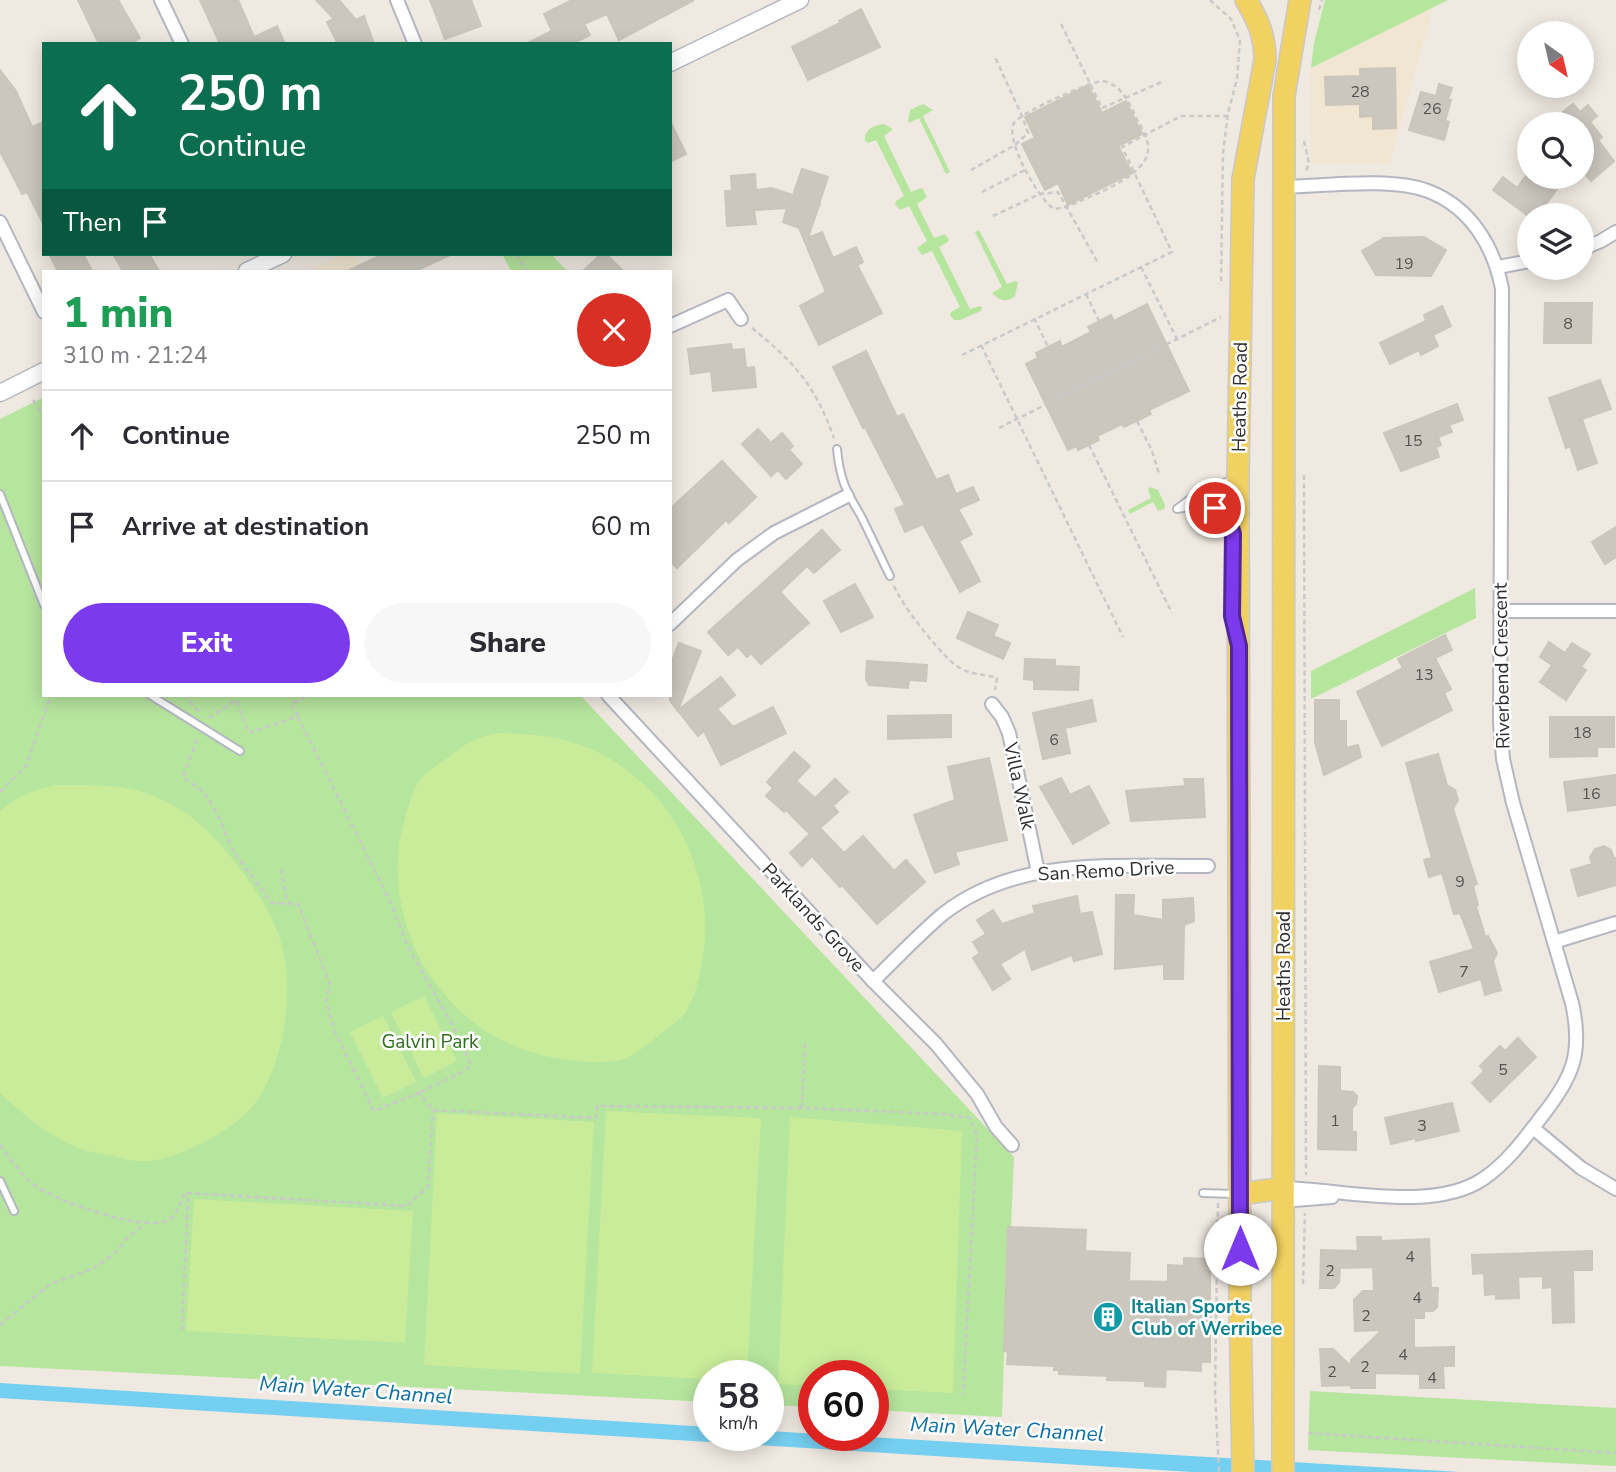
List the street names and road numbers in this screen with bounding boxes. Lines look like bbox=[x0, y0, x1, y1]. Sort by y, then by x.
street label: Heaths Road bbox=[1226, 342, 1254, 452]
street label: Riverbend Crescent bbox=[1488, 582, 1516, 749]
street label: Villa Walk bbox=[997, 739, 1041, 833]
street label: San Remo Drive bbox=[1037, 854, 1175, 888]
street label: Parklands Grove bbox=[756, 858, 871, 978]
street label: Heaths Road bbox=[1271, 911, 1297, 1021]

